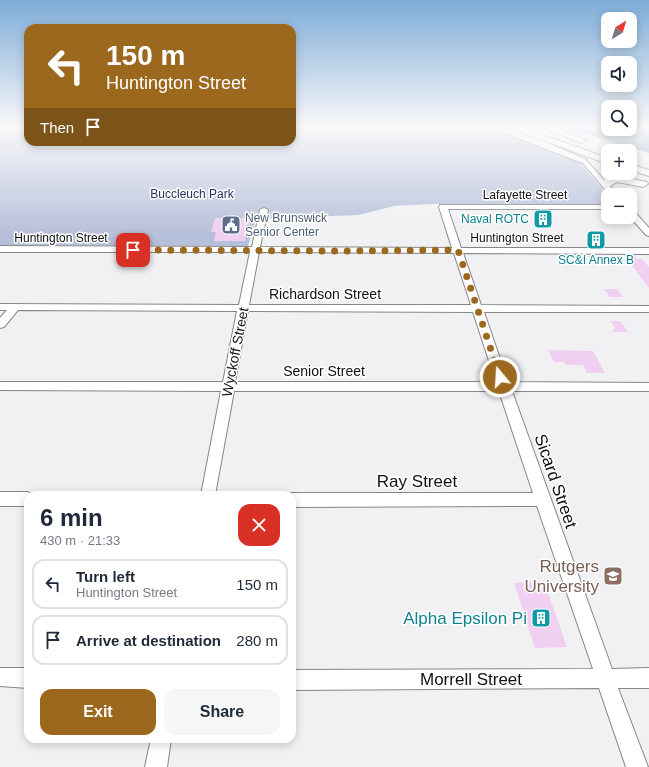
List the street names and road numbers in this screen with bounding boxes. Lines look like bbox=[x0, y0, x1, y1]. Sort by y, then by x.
street label: Lafayette Street bbox=[483, 188, 568, 202]
street label: Huntington Street bbox=[14, 231, 108, 245]
street label: Huntington Street bbox=[470, 231, 564, 245]
street label: Richardson Street bbox=[269, 286, 381, 302]
street label: Wyckoff Street bbox=[218, 306, 252, 398]
street label: Senior Street bbox=[283, 363, 365, 379]
street label: Sicard Street bbox=[531, 432, 581, 531]
street label: Ray Street bbox=[377, 472, 457, 491]
street label: Morrell Street bbox=[420, 670, 522, 689]

